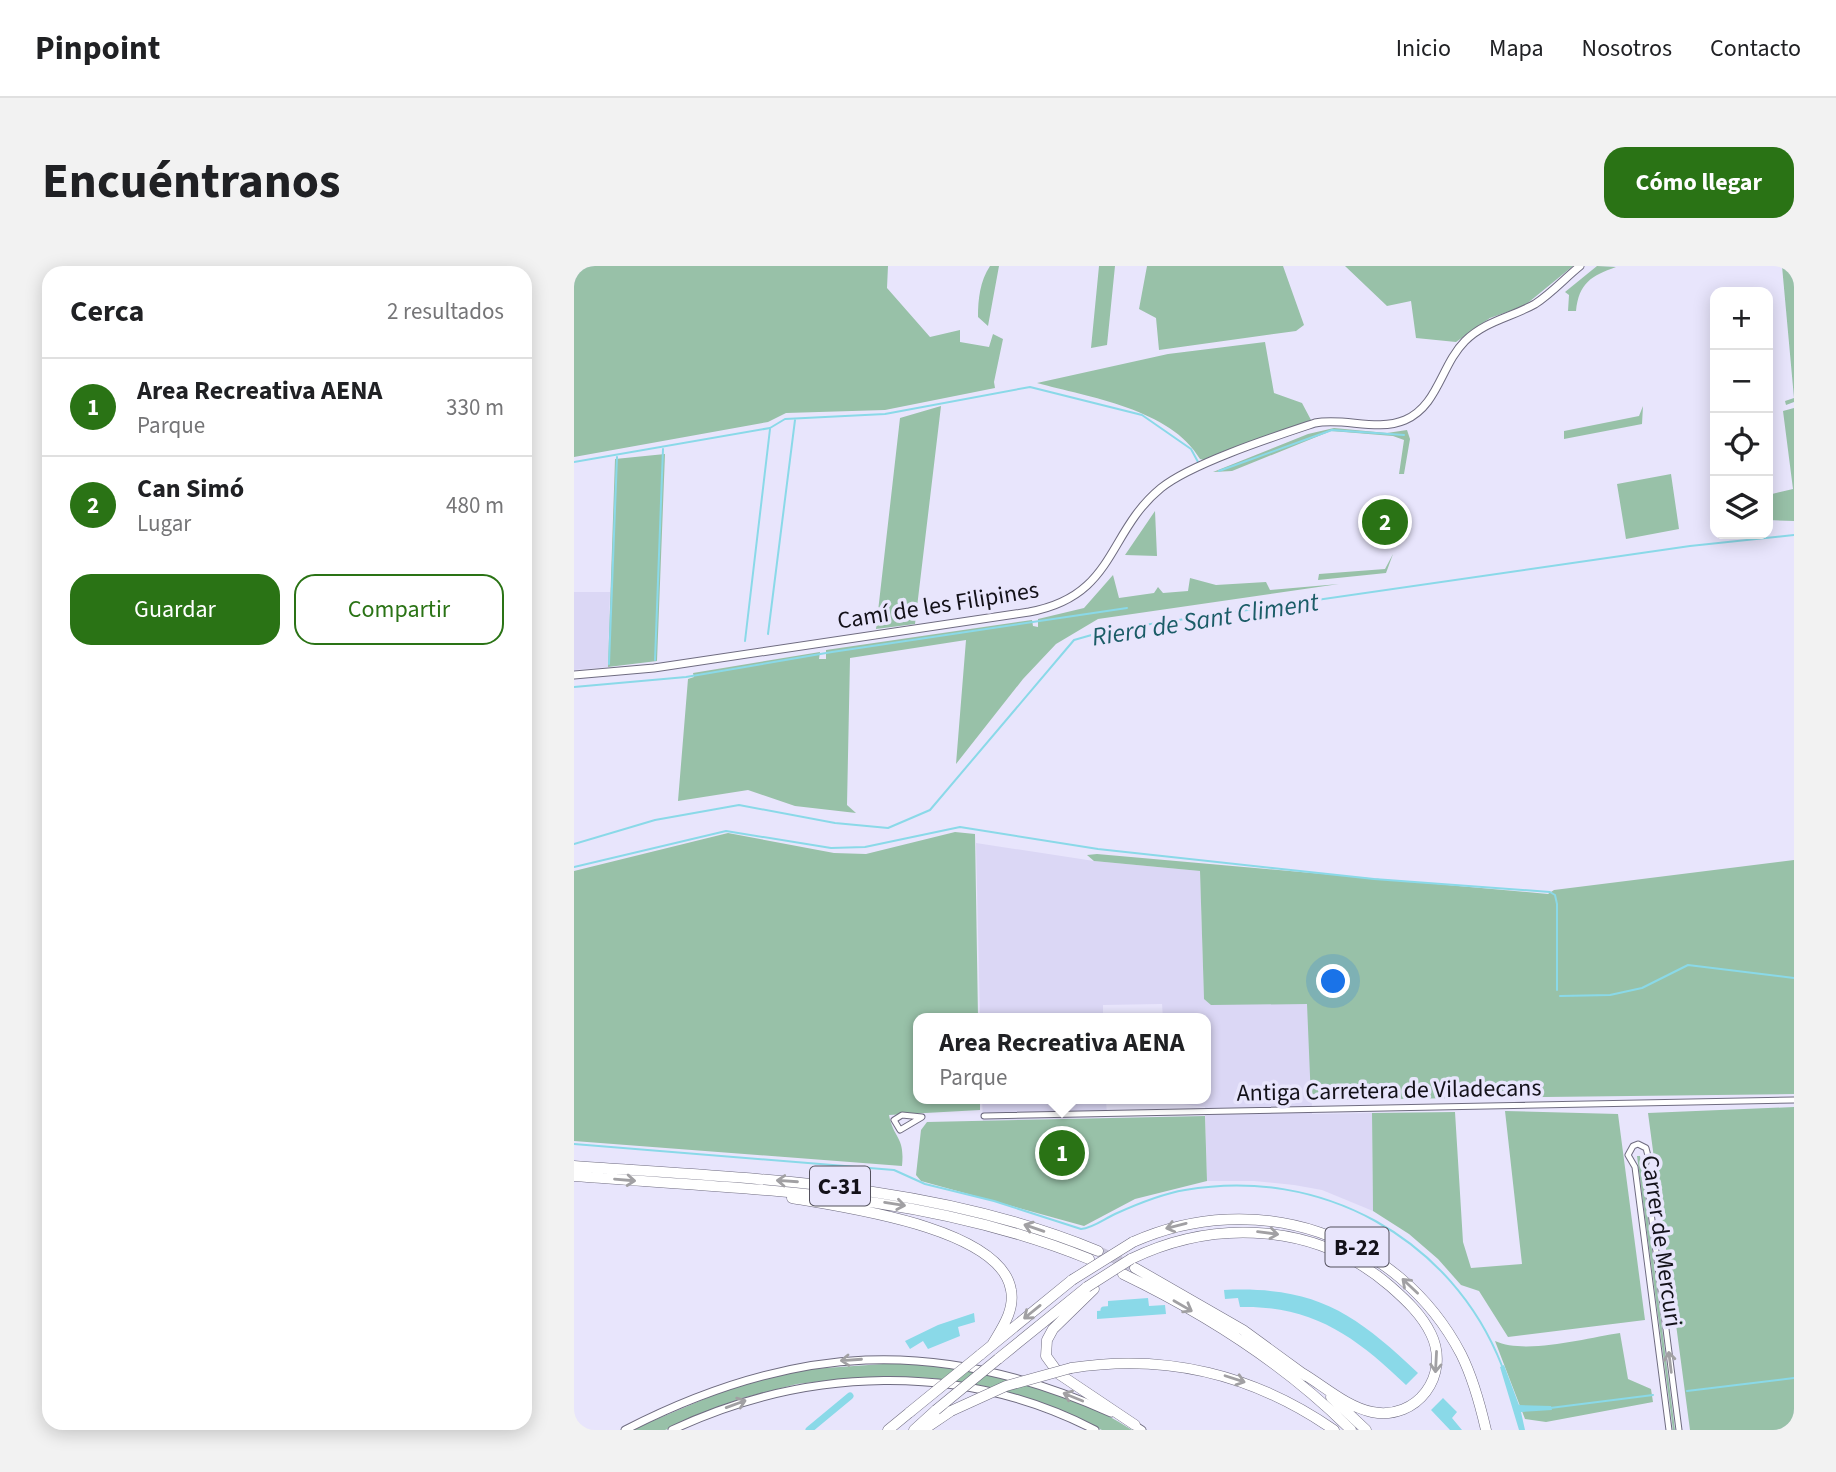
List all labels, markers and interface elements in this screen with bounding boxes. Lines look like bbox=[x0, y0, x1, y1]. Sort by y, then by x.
text: Pinpoint bbox=[35, 25, 161, 72]
text: Inicio bbox=[1396, 31, 1451, 66]
text: Mapa bbox=[1489, 31, 1544, 66]
text: Nosotros bbox=[1582, 31, 1672, 66]
text: Contacto bbox=[1710, 31, 1801, 66]
text: Encuéntranos bbox=[42, 147, 340, 217]
button: Cómo llegar bbox=[1604, 147, 1794, 218]
map controls bbox=[1710, 287, 1773, 539]
button: + bbox=[1710, 287, 1773, 350]
text: Cerca bbox=[70, 290, 144, 333]
text: 2 resultados bbox=[387, 295, 504, 328]
button: − bbox=[1710, 350, 1773, 413]
text: Area Recreativa AENA bbox=[137, 372, 382, 409]
text: 1 bbox=[87, 391, 99, 424]
text: 330 m bbox=[446, 391, 504, 424]
text: Parque bbox=[137, 409, 205, 442]
button: locate bbox=[1710, 413, 1773, 476]
text: Can Simó bbox=[137, 470, 244, 507]
button: layers bbox=[1710, 476, 1773, 539]
text: 2 bbox=[87, 489, 99, 522]
text: 480 m bbox=[446, 489, 504, 522]
pin: 2 bbox=[1362, 496, 1408, 548]
text: Lugar bbox=[137, 507, 191, 540]
street label: Camí de les Filipines bbox=[835, 572, 1041, 639]
button: Guardar bbox=[70, 574, 280, 645]
button: Compartir bbox=[294, 574, 504, 645]
water label: Riera de Sant Climent bbox=[1089, 583, 1322, 656]
your location bbox=[1316, 964, 1350, 998]
popup bbox=[913, 1013, 1211, 1104]
text: Area Recreativa AENA bbox=[939, 1024, 1185, 1061]
text: Parque bbox=[939, 1061, 1007, 1094]
street label: Antiga Carretera de Viladecans bbox=[1236, 1070, 1542, 1111]
pin: 1 bbox=[1039, 1127, 1085, 1179]
street label: Carrer de Mercuri bbox=[1632, 1153, 1691, 1329]
road number: C-31 bbox=[810, 1166, 870, 1205]
one-way arrow bbox=[613, 1174, 636, 1187]
one-way arrow bbox=[776, 1174, 799, 1187]
one-way arrow bbox=[883, 1198, 906, 1211]
one-way arrow bbox=[1023, 1220, 1045, 1233]
one-way arrow bbox=[1165, 1220, 1188, 1233]
one-way arrow bbox=[1257, 1227, 1279, 1240]
road number: B-22 bbox=[1326, 1228, 1388, 1266]
one-way arrow bbox=[1402, 1277, 1419, 1294]
one-way arrow bbox=[1173, 1299, 1193, 1313]
one-way arrow bbox=[1023, 1305, 1041, 1320]
one-way arrow bbox=[1429, 1351, 1442, 1374]
one-way arrow bbox=[1664, 1351, 1677, 1374]
one-way arrow bbox=[840, 1354, 862, 1367]
one-way arrow bbox=[1223, 1373, 1245, 1386]
one-way arrow bbox=[1063, 1389, 1084, 1402]
one-way arrow bbox=[724, 1397, 746, 1409]

